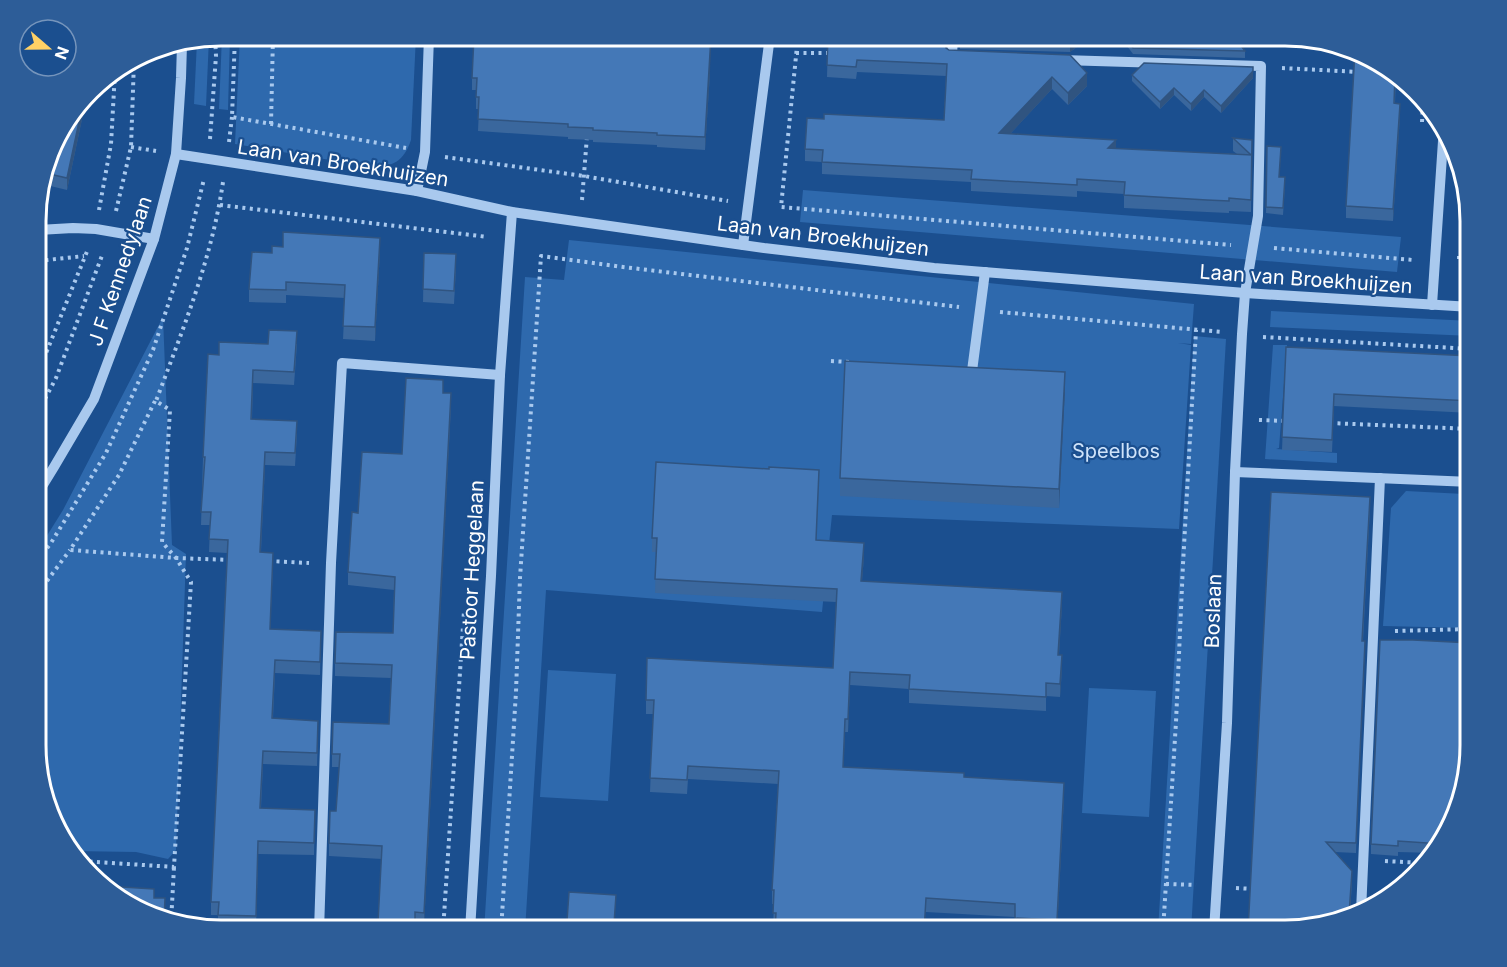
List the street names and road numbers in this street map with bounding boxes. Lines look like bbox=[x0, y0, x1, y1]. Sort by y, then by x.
street label: Laan van Broekhuijzen bbox=[236, 134, 450, 192]
street label: J F Kennedylaan bbox=[83, 193, 157, 349]
street label: Laan van Broekhuijzen bbox=[716, 211, 930, 261]
street label: Laan van Broekhuijzen bbox=[1199, 260, 1413, 298]
street label: Pastoor Heggelaan bbox=[455, 480, 489, 660]
street label: Boslaan bbox=[1200, 573, 1226, 649]

